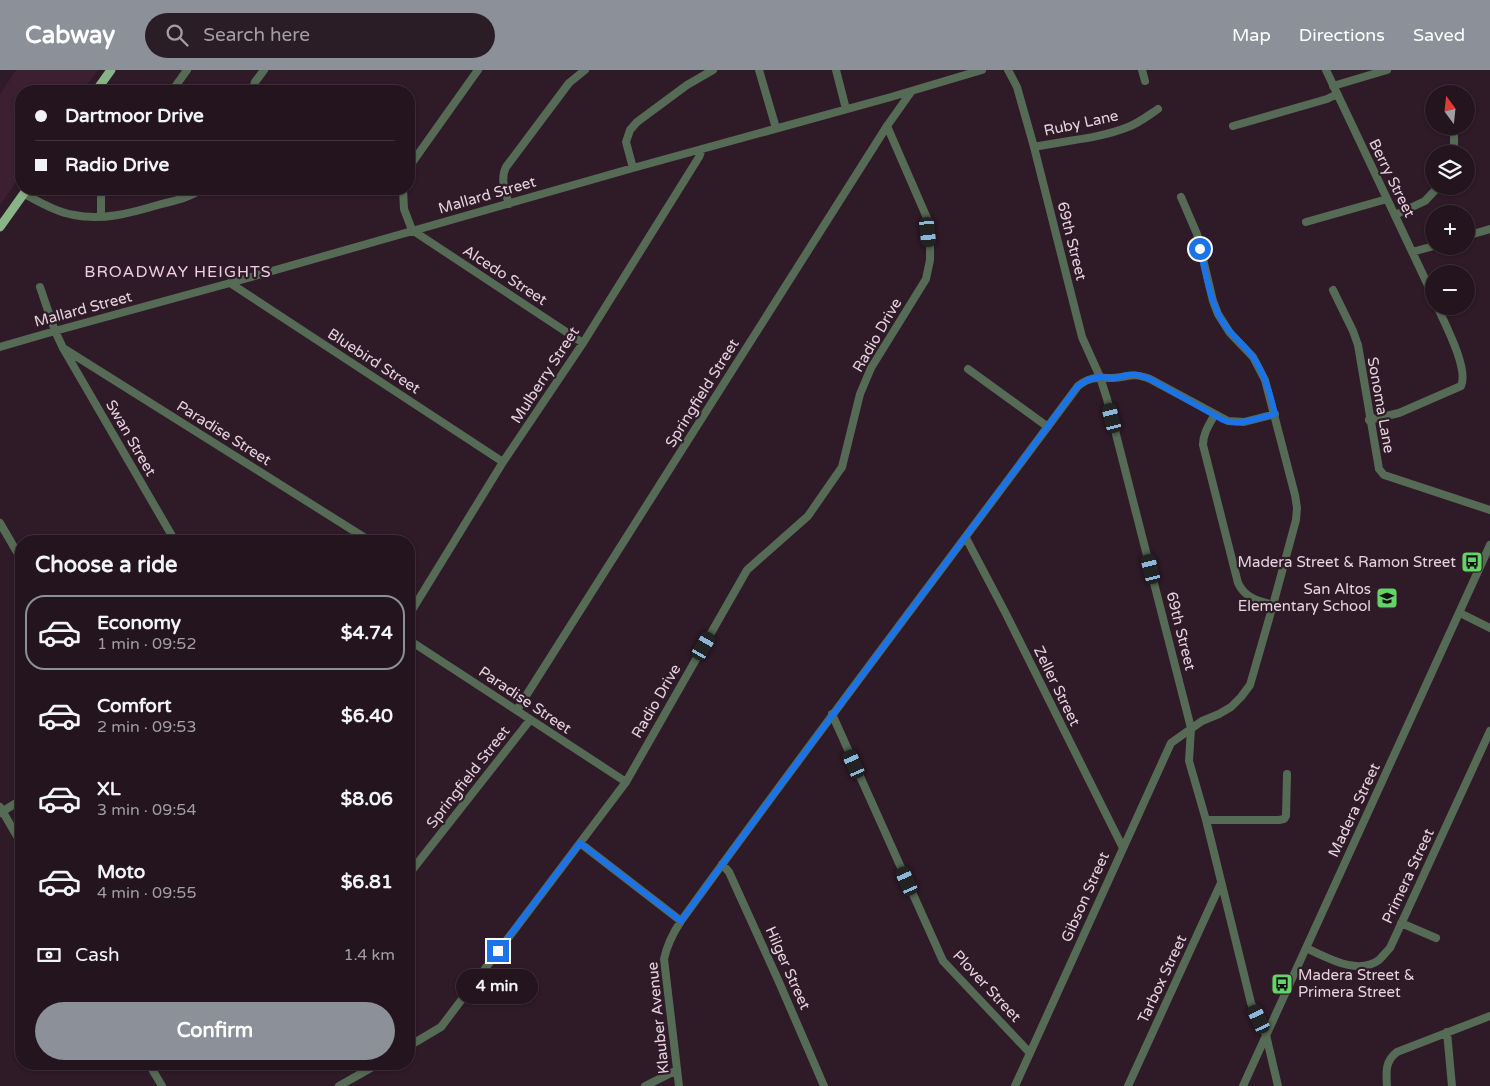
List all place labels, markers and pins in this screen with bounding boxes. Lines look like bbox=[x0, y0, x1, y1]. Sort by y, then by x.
bus stop icon: Madera Street & Ramon Street bbox=[1460, 550, 1484, 574]
place label: Madera Street & Ramon Street bbox=[1237, 553, 1456, 571]
place label: San Altos Elementary School bbox=[1238, 580, 1371, 615]
school or university icon: San Altos Elementary School bbox=[1375, 586, 1399, 610]
place label: Madera Street & Primera Street bbox=[1298, 966, 1415, 1001]
bus stop icon: Madera Street & Primera Street bbox=[1270, 972, 1294, 996]

